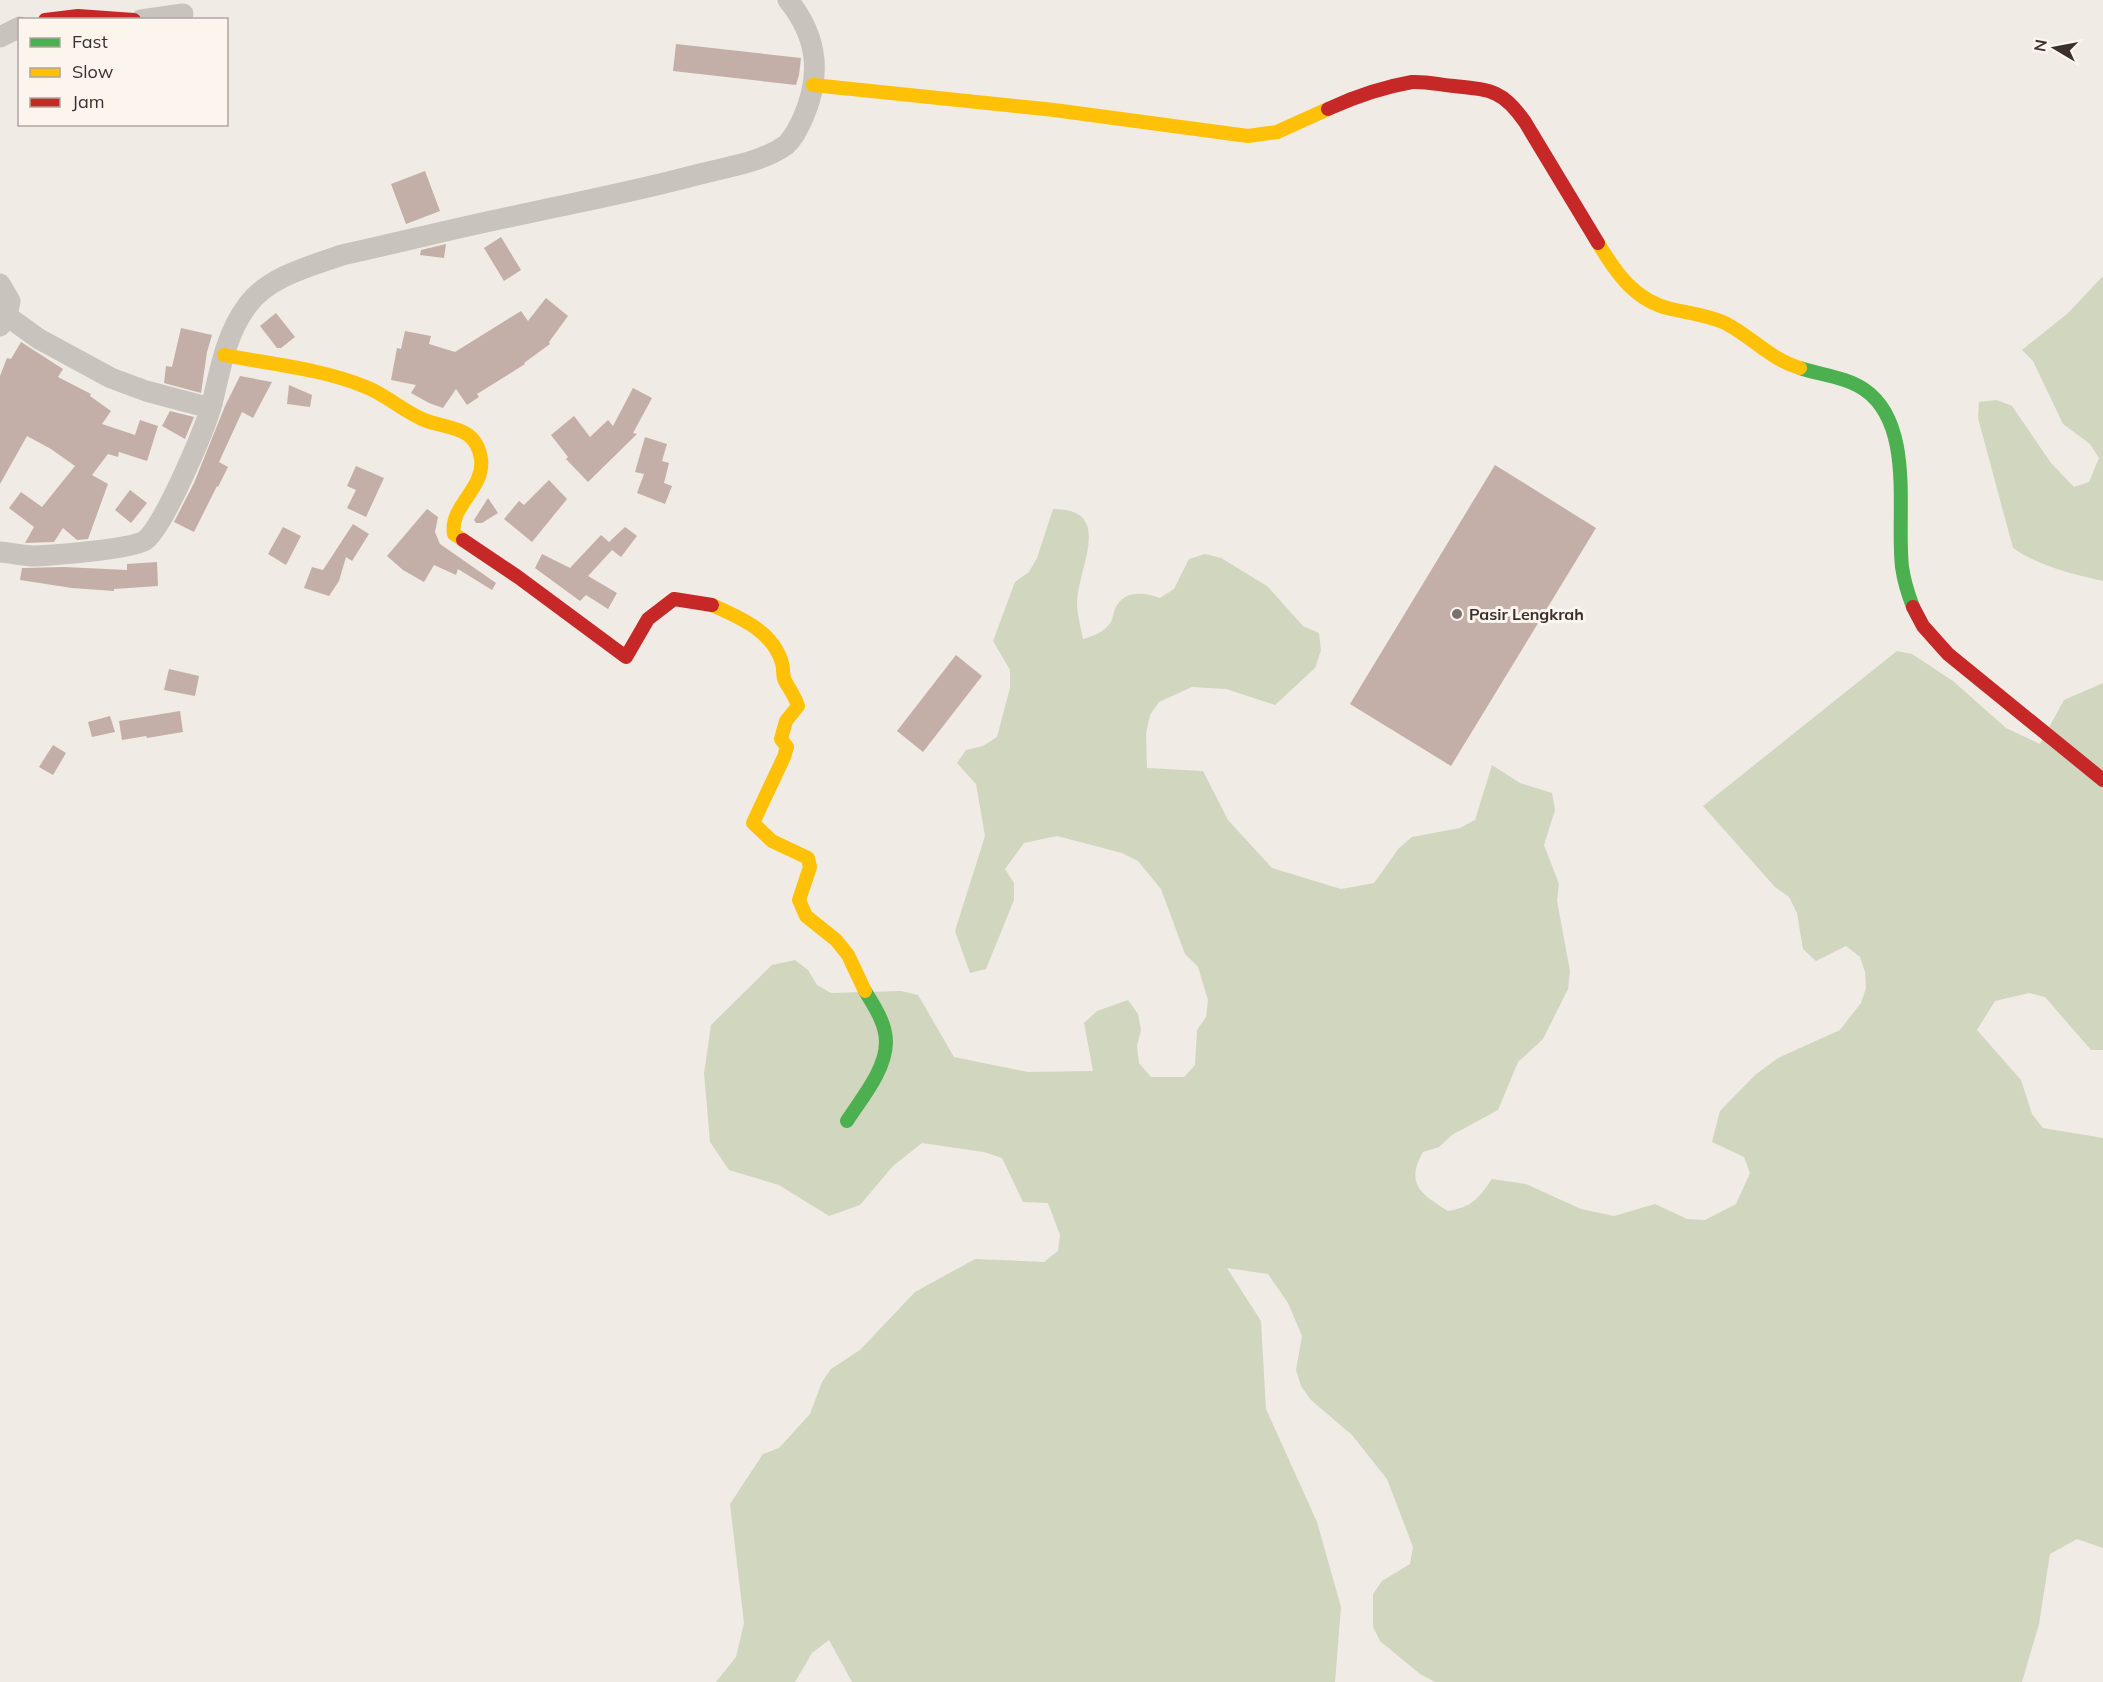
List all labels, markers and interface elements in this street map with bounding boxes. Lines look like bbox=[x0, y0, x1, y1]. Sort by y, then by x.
legend bbox=[18, 18, 228, 126]
north arrow bbox=[2025, 18, 2085, 78]
text: Fast bbox=[72, 30, 108, 53]
text: N bbox=[2029, 38, 2051, 53]
text: Slow bbox=[72, 60, 114, 83]
text: Jam bbox=[72, 90, 105, 113]
place label: Pasir Lengkrah bbox=[1469, 604, 1584, 624]
marker: Pasir Lengkrah bbox=[1450, 607, 1464, 621]

